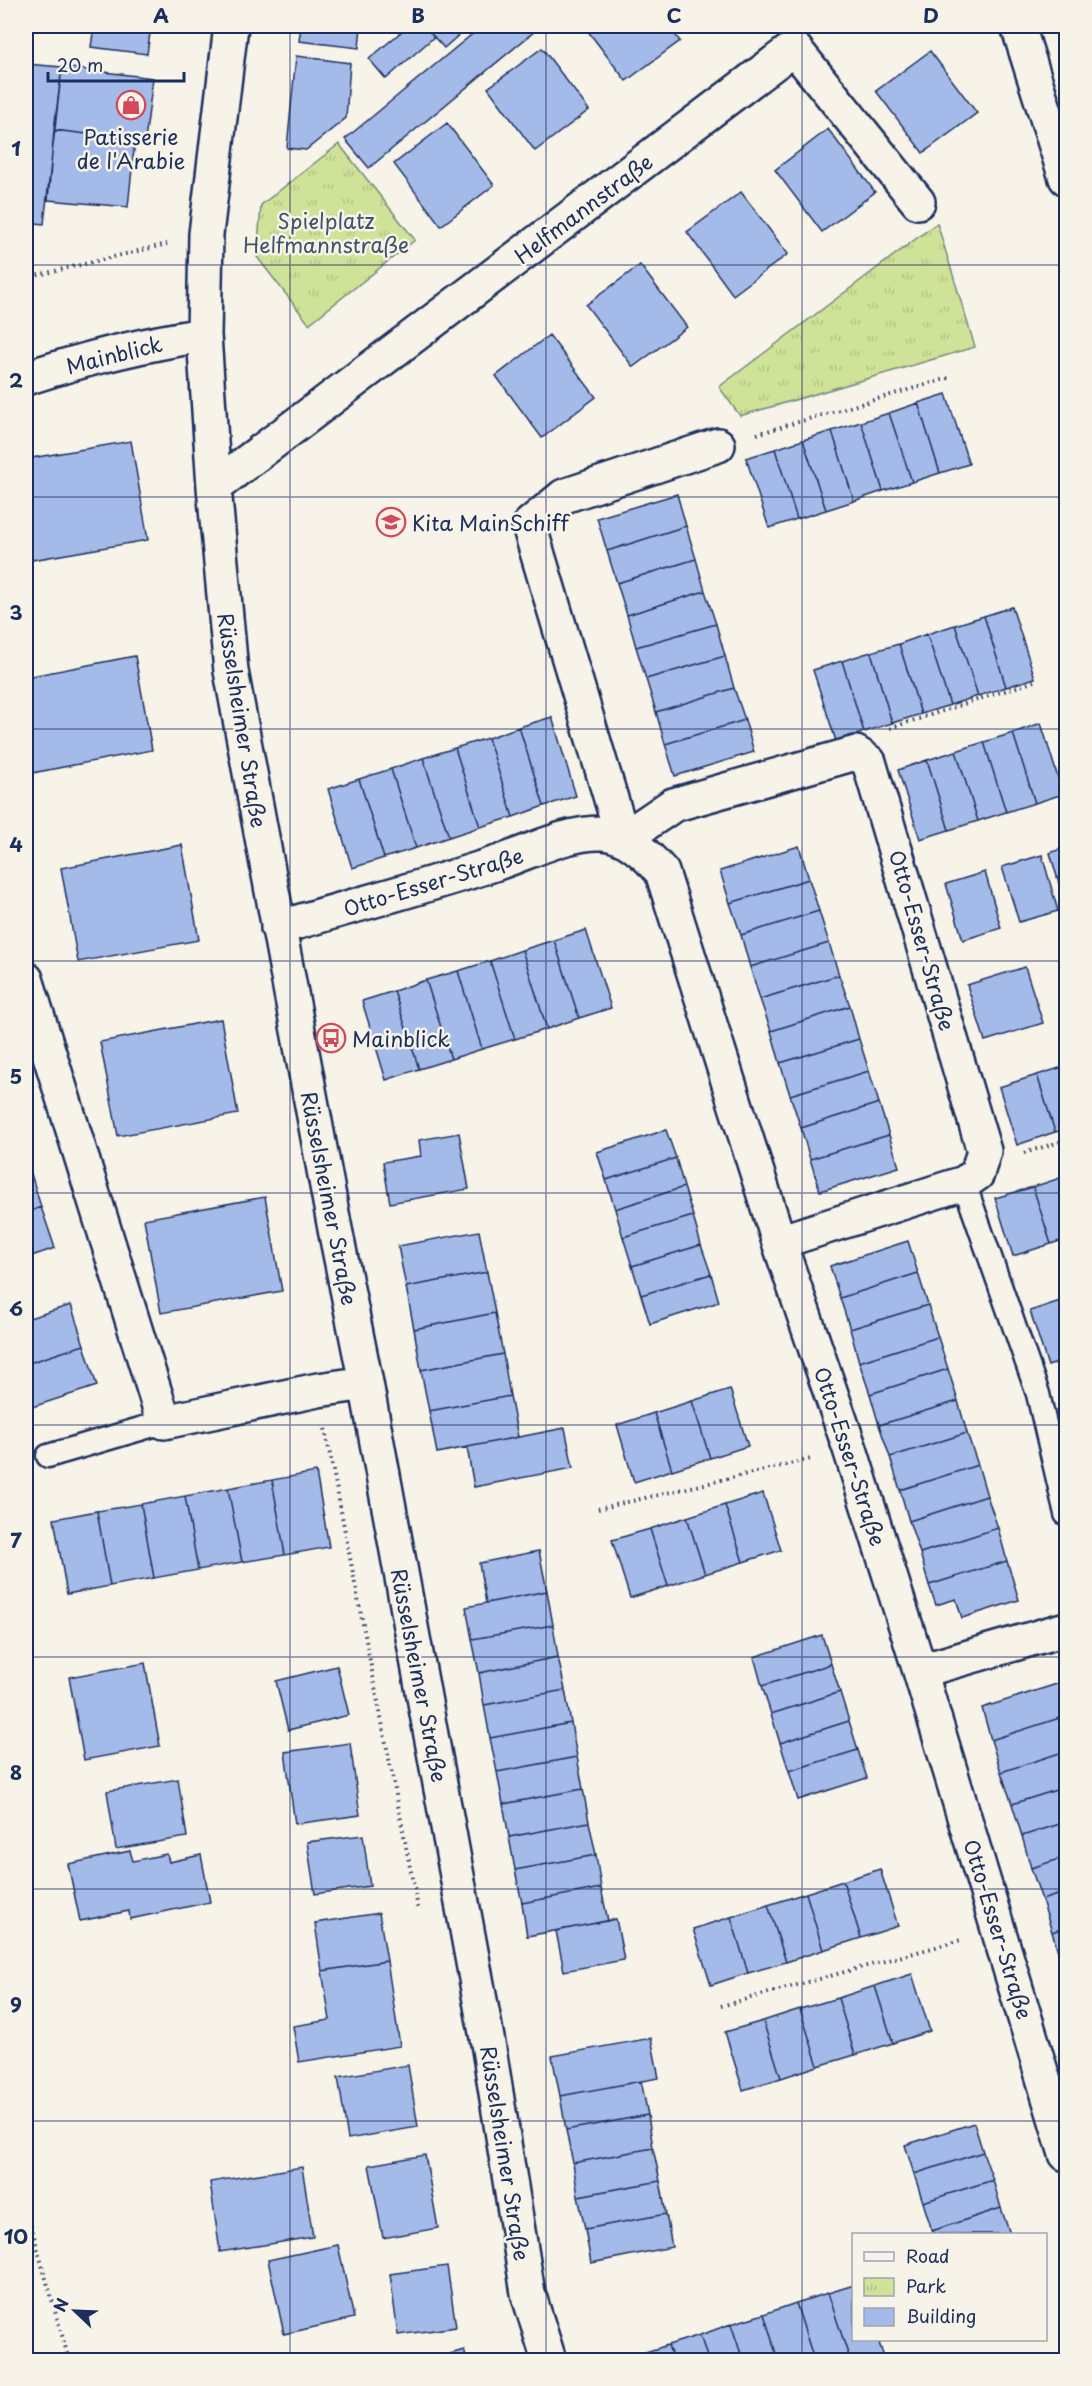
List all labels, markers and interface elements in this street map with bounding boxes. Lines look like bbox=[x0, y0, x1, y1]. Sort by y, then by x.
text: A bbox=[153, 0, 169, 30]
text: B bbox=[411, 0, 425, 30]
text: C bbox=[666, 0, 682, 30]
text: D bbox=[923, 0, 939, 30]
scale bar bbox=[48, 45, 184, 83]
text: 20 m bbox=[57, 51, 103, 78]
shop icon: Patisserie de l'Arabie bbox=[115, 89, 147, 121]
place label: Patisserie de l'Arabie bbox=[77, 120, 185, 176]
text: 1 bbox=[11, 133, 21, 163]
street label: Helfmannstraße bbox=[507, 145, 659, 271]
park label: Spielplatz Helfmannstraße bbox=[243, 204, 409, 260]
street label: Mainblick bbox=[63, 327, 166, 381]
text: 2 bbox=[9, 365, 23, 395]
school or university icon: Kita MainSchiff bbox=[375, 506, 407, 538]
place label: Kita MainSchiff bbox=[412, 506, 570, 538]
text: 3 bbox=[9, 597, 23, 627]
street label: Rüsselsheimer Straße bbox=[210, 610, 276, 830]
text: 4 bbox=[9, 829, 23, 859]
street label: Otto-Esser-Straße bbox=[339, 838, 527, 924]
street label: Otto-Esser-Straße bbox=[882, 846, 964, 1034]
bus stop icon: Mainblick bbox=[315, 1022, 347, 1054]
place label: Mainblick bbox=[352, 1022, 450, 1054]
text: 5 bbox=[10, 1061, 22, 1091]
street label: Rüsselsheimer Straße bbox=[294, 1088, 366, 1308]
text: 6 bbox=[9, 1293, 23, 1323]
street label: Otto-Esser-Straße bbox=[807, 1362, 895, 1550]
text: 7 bbox=[10, 1525, 22, 1555]
street label: Rüsselsheimer Straße bbox=[384, 1565, 456, 1785]
text: 8 bbox=[10, 1757, 22, 1787]
street label: Otto-Esser-Straße bbox=[956, 1835, 1042, 2023]
text: 9 bbox=[10, 1989, 22, 2019]
street label: Rüsselsheimer Straße bbox=[473, 2043, 539, 2263]
text: 10 bbox=[4, 2221, 28, 2251]
legend bbox=[852, 2233, 1047, 2341]
text: Road bbox=[906, 2242, 950, 2269]
text: Park bbox=[906, 2272, 946, 2299]
north arrow bbox=[45, 2281, 105, 2341]
text: N bbox=[47, 2294, 74, 2315]
text: Building bbox=[906, 2302, 976, 2329]

